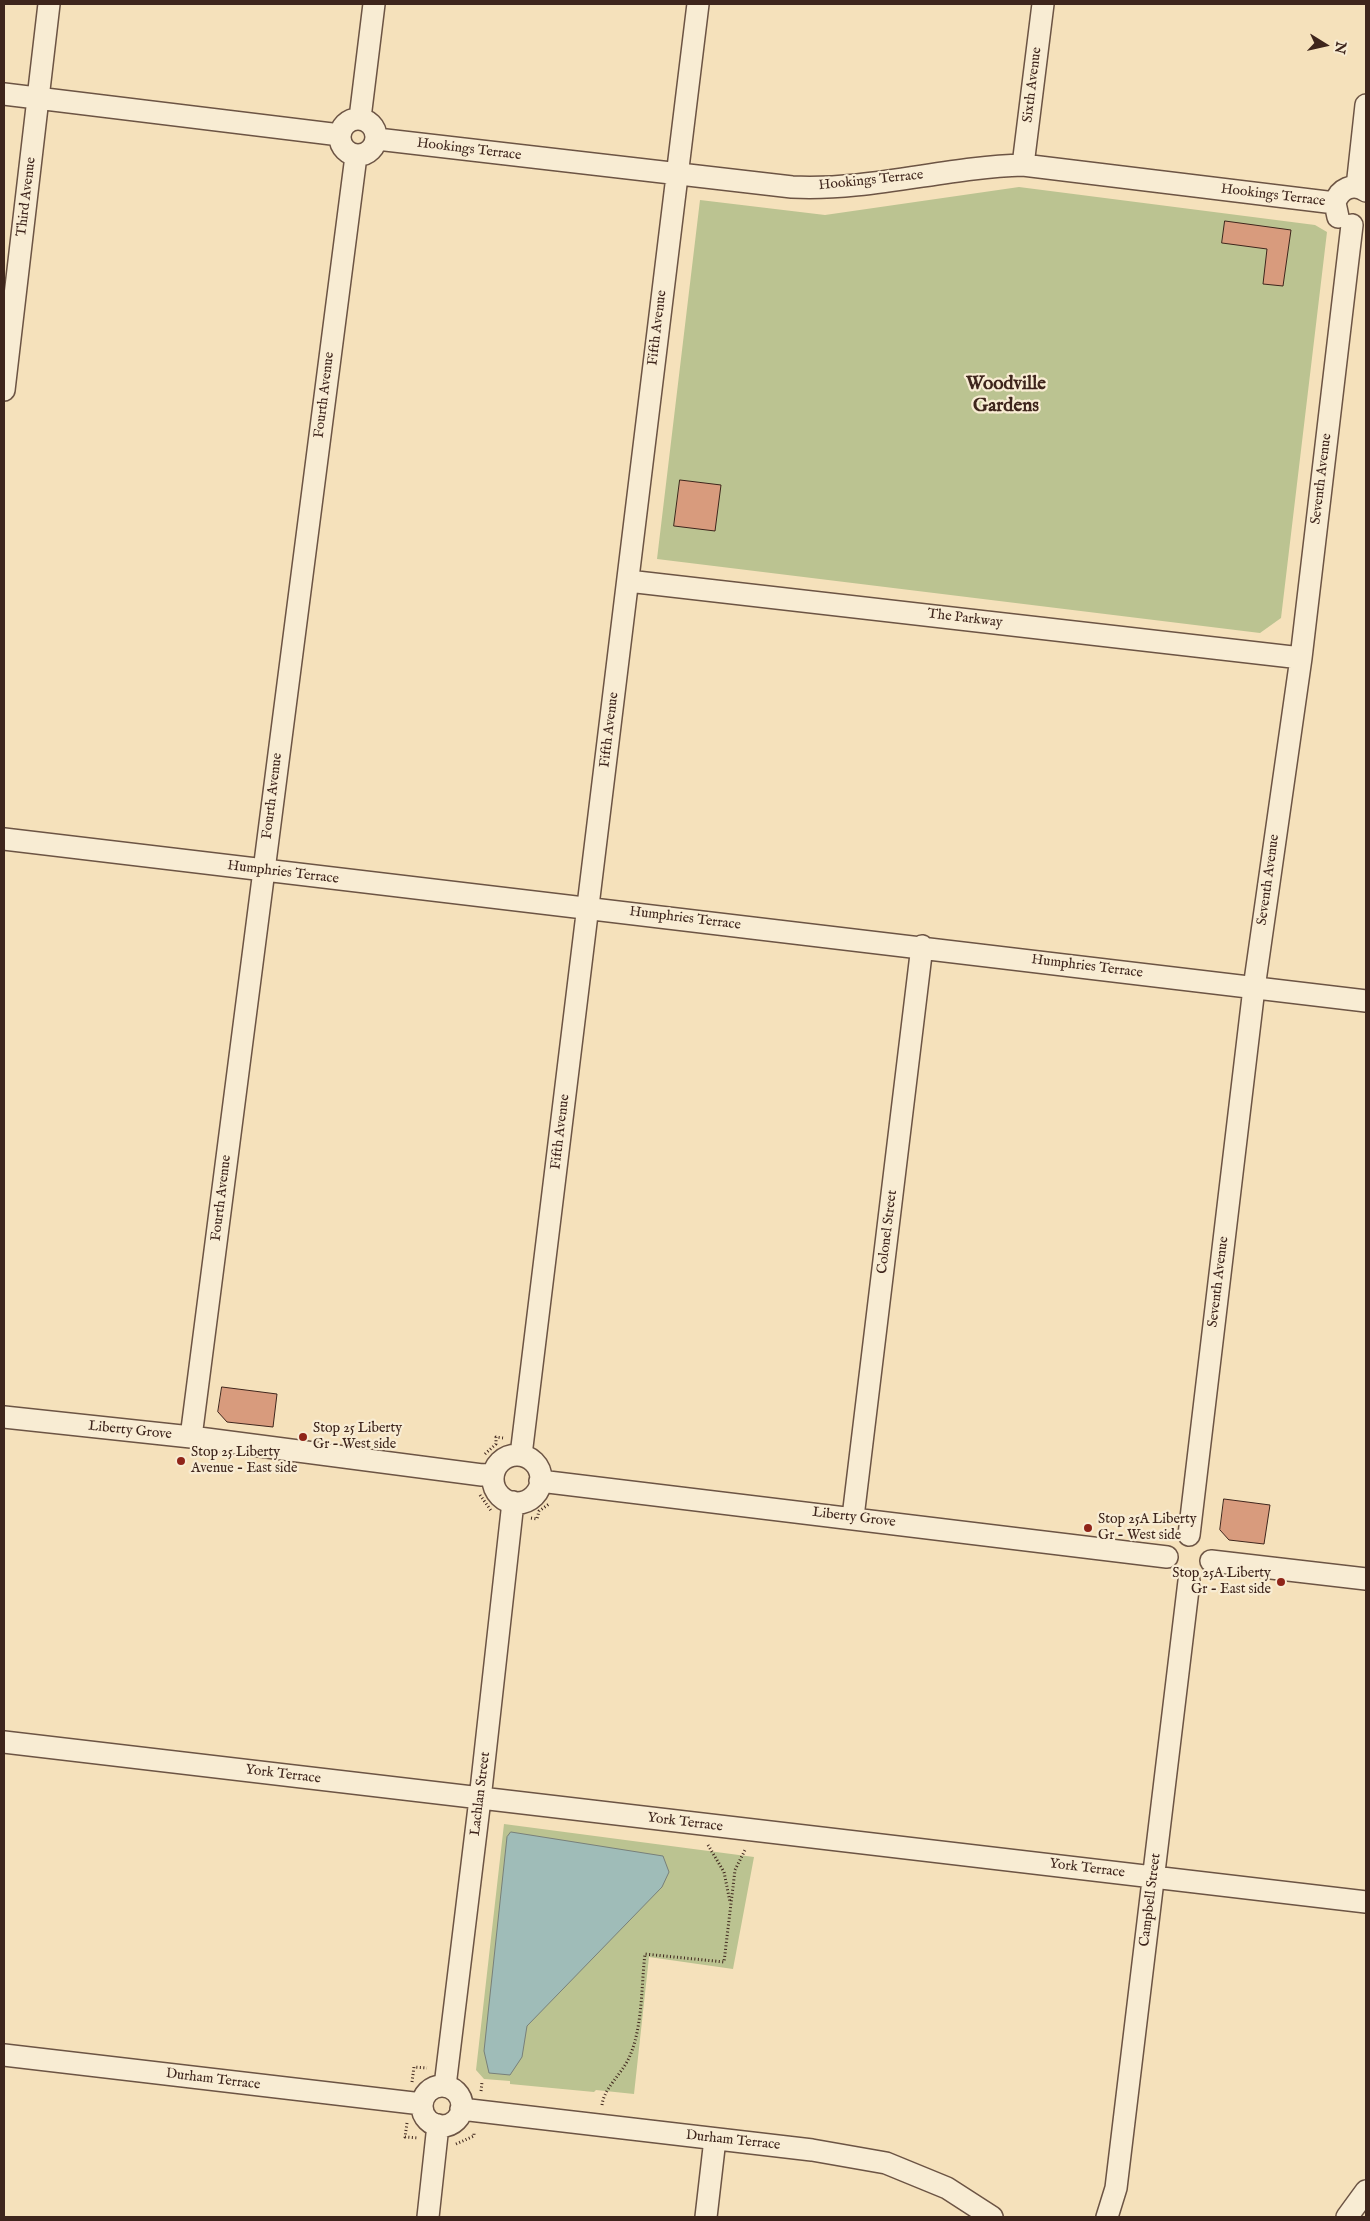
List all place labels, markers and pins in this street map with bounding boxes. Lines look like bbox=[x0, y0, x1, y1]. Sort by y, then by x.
place label: Stop 25 Liberty Gr - West side bbox=[313, 1421, 402, 1454]
marker: Stop 25 Liberty Gr - West side bbox=[297, 1431, 309, 1443]
place label: Stop 25 Liberty Avenue - East side bbox=[191, 1445, 297, 1478]
marker: Stop 25 Liberty Avenue - East side bbox=[175, 1455, 187, 1467]
place label: Stop 25A Liberty Gr - West side bbox=[1098, 1512, 1197, 1544]
marker: Stop 25A Liberty Gr - West side bbox=[1082, 1522, 1094, 1534]
place label: Stop 25A Liberty Gr - East side bbox=[1172, 1566, 1271, 1598]
marker: Stop 25A Liberty Gr - East side bbox=[1275, 1576, 1287, 1588]

